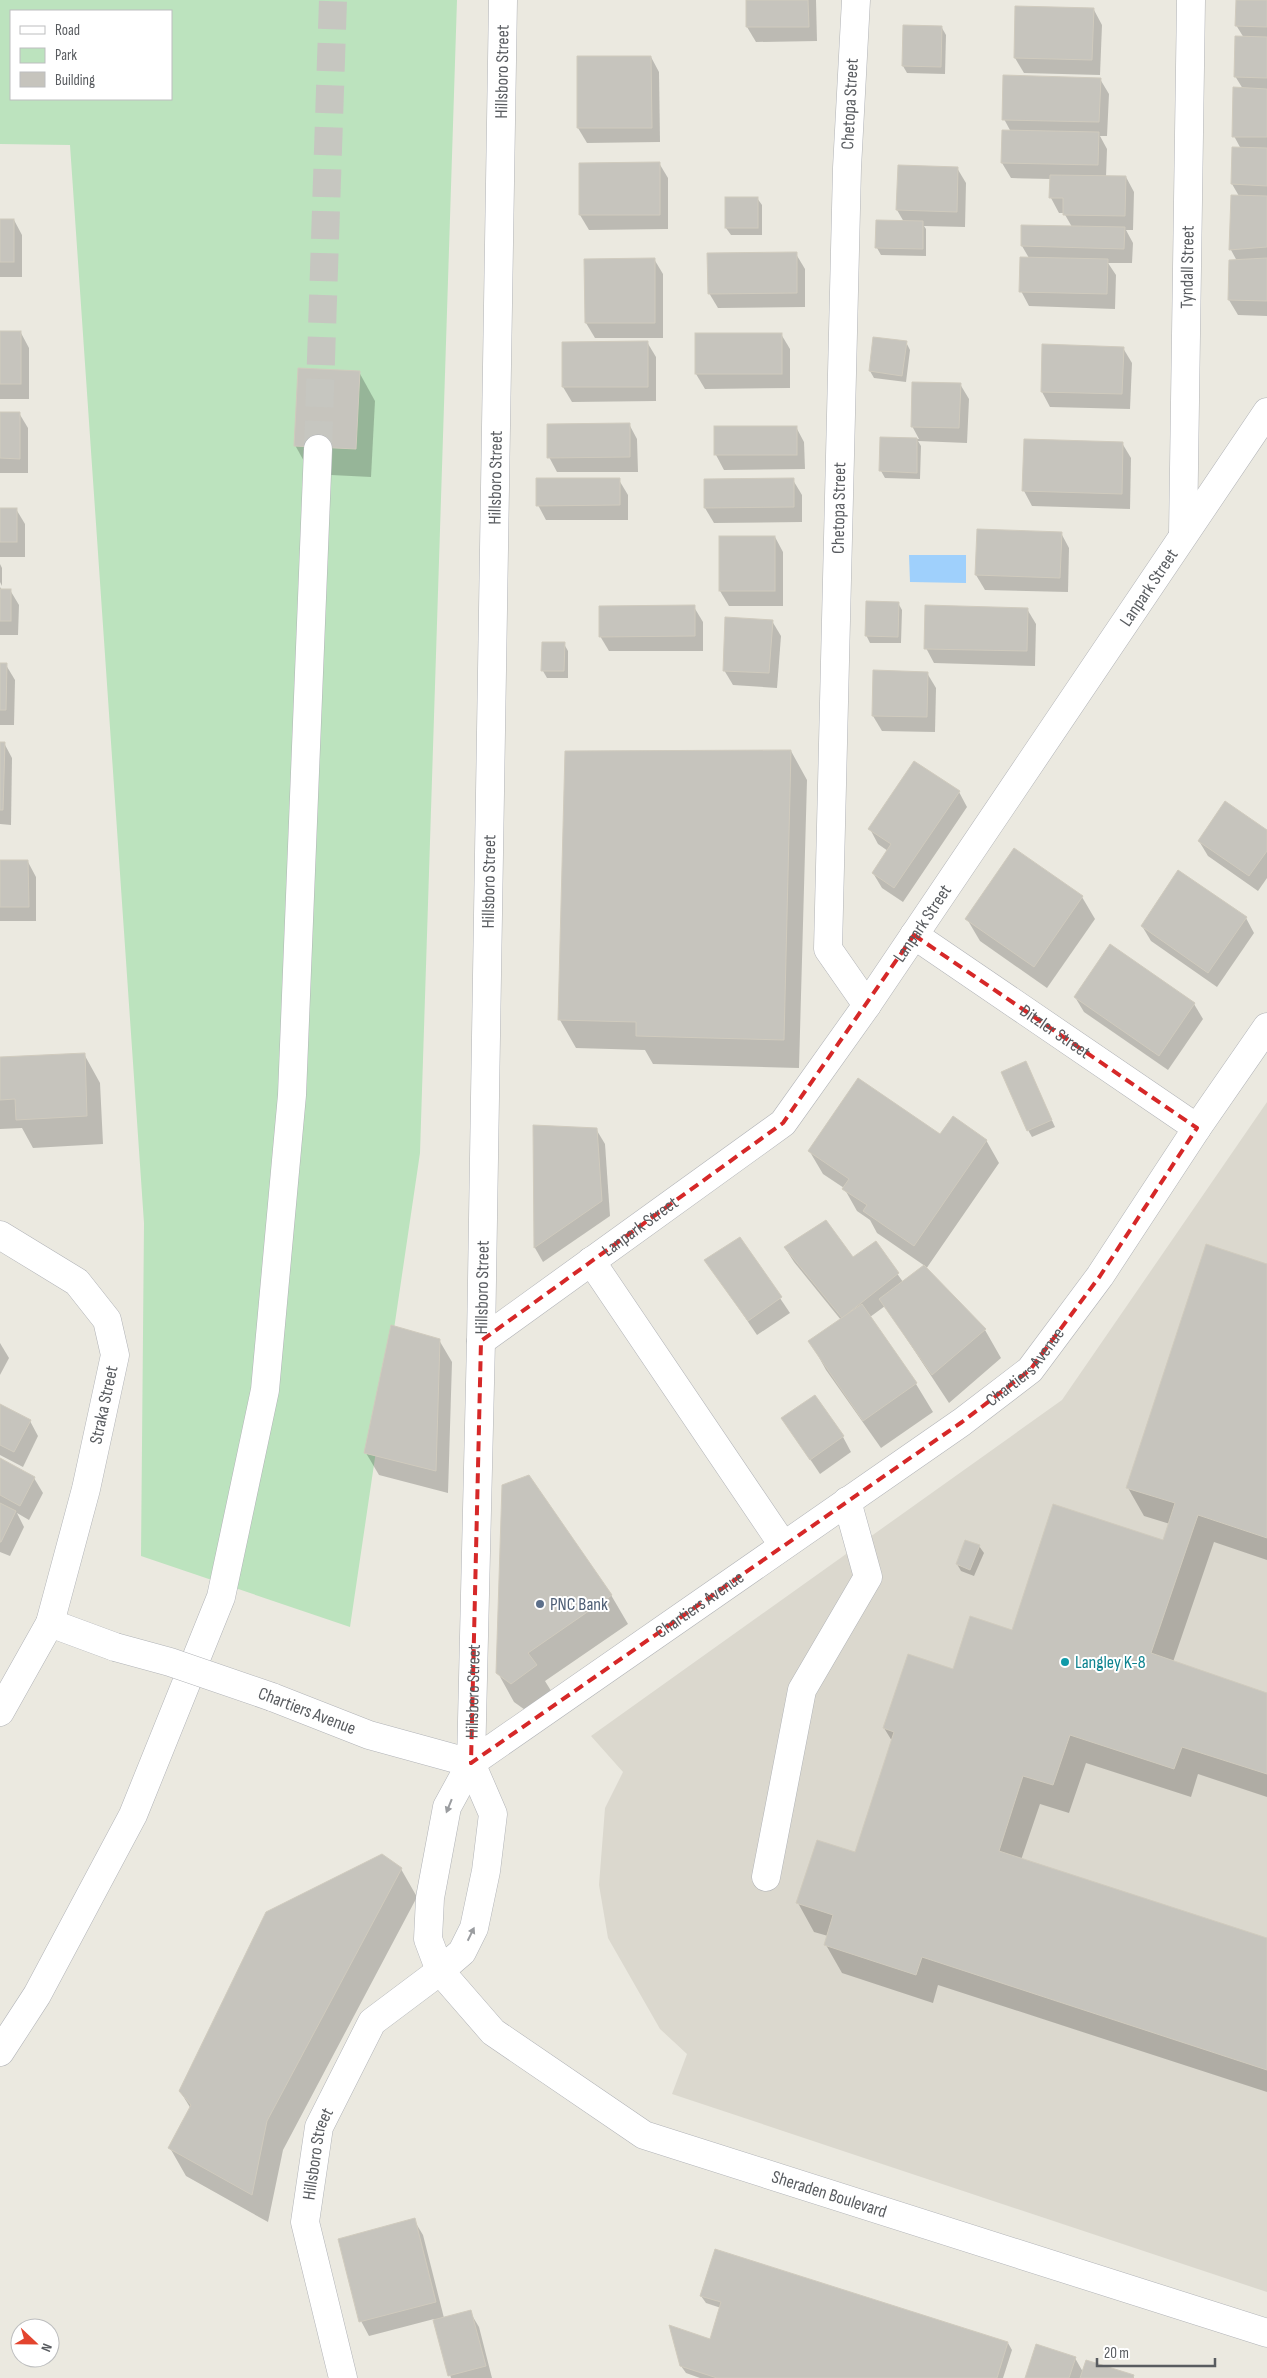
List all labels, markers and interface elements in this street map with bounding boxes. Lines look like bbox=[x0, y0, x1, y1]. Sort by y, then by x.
legend bbox=[10, 10, 172, 100]
text: Road bbox=[55, 21, 80, 40]
street label: Hillsboro Street bbox=[491, 24, 513, 119]
text: Park bbox=[55, 46, 77, 65]
street label: Chetopa Street bbox=[837, 57, 863, 150]
text: Building bbox=[55, 71, 95, 90]
street label: Tyndall Street bbox=[1176, 225, 1198, 309]
street label: Hillsboro Street bbox=[484, 430, 506, 525]
street label: Chetopa Street bbox=[828, 461, 850, 554]
street label: Lanpark Street bbox=[1115, 544, 1182, 630]
street label: Hillsboro Street bbox=[477, 834, 500, 929]
street label: Lanpark Street bbox=[889, 880, 956, 966]
street label: Ditzler Street bbox=[1016, 1000, 1095, 1063]
street label: Lanpark Street bbox=[598, 1192, 682, 1261]
street label: Hillsboro Street bbox=[471, 1240, 493, 1335]
street label: Chartiers Avenue bbox=[982, 1323, 1068, 1411]
street label: Straka Street bbox=[85, 1363, 123, 1446]
street label: Chartiers Avenue bbox=[651, 1566, 748, 1642]
place label: PNC Bank bbox=[550, 1594, 608, 1615]
marker: PNC Bank bbox=[534, 1598, 546, 1610]
street label: Hillsboro Street bbox=[461, 1644, 484, 1739]
place label: Langley K-8 bbox=[1075, 1652, 1146, 1673]
marker: Langley K-8 bbox=[1059, 1656, 1071, 1668]
street label: Chartiers Avenue bbox=[255, 1683, 359, 1739]
one-way arrow bbox=[445, 1799, 453, 1814]
one-way arrow bbox=[467, 1927, 475, 1941]
street label: Hillsboro Street bbox=[298, 2104, 338, 2201]
street label: Sheraden Boulevard bbox=[769, 2166, 889, 2222]
north arrow bbox=[10, 2318, 60, 2368]
scale bar bbox=[1097, 2336, 1214, 2368]
text: N bbox=[37, 2341, 56, 2354]
text: 20 m bbox=[1104, 2344, 1129, 2363]

